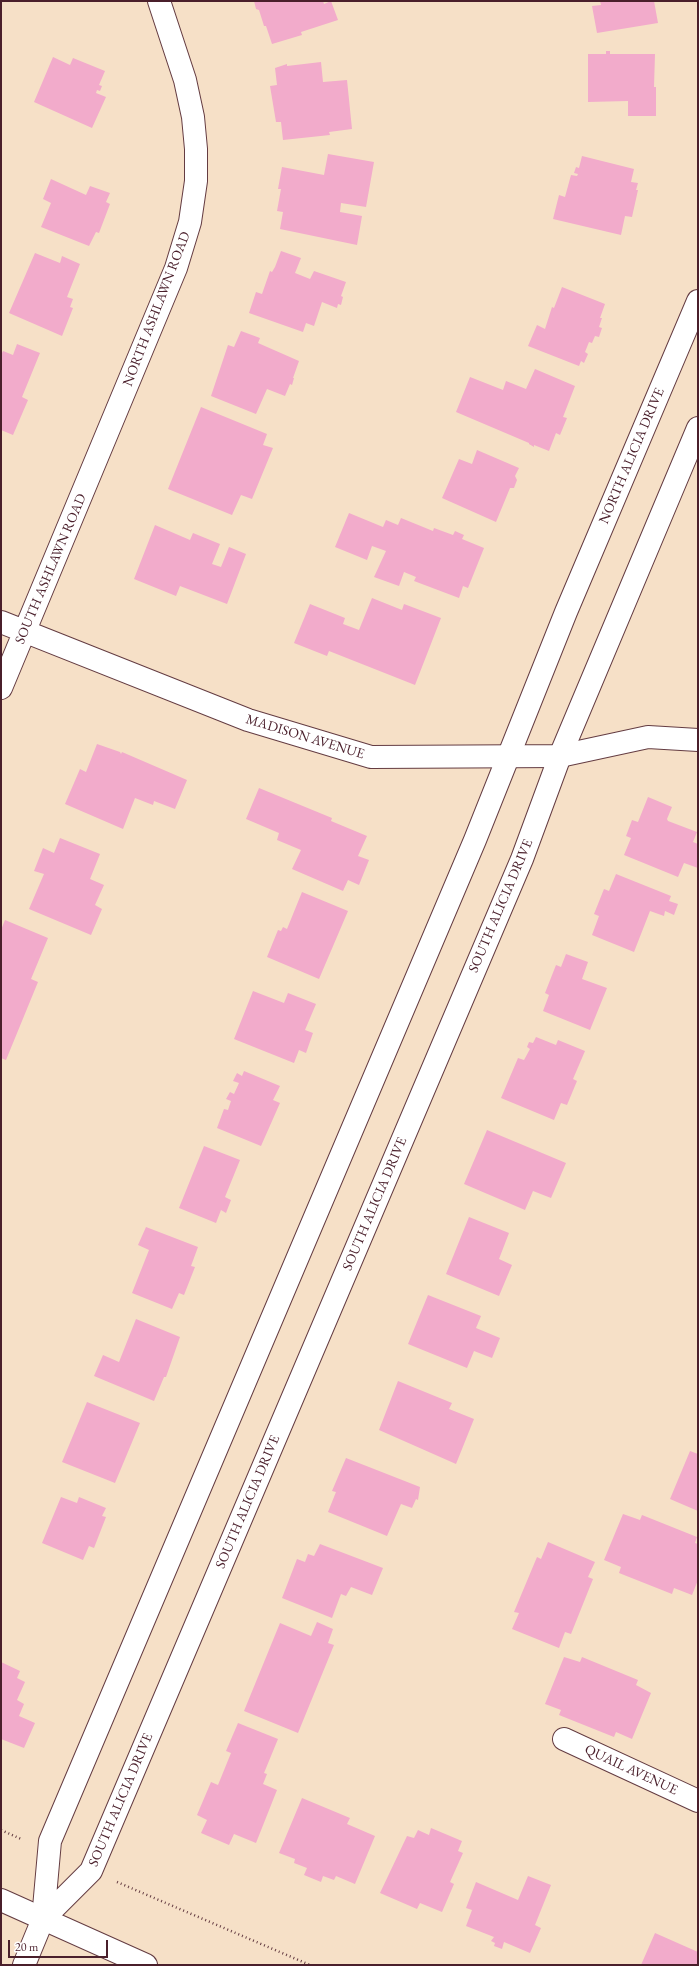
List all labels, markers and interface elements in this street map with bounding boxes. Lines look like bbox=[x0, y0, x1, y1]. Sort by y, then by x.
street label: NORTH ASHLAWN ROAD bbox=[120, 229, 194, 389]
street label: NORTH ALICIA DRIVE bbox=[596, 385, 668, 527]
street label: SOUTH ASHLAWN ROAD bbox=[12, 491, 90, 647]
street label: MADISON AVENUE bbox=[244, 711, 366, 763]
street label: SOUTH ALICIA DRIVE bbox=[465, 837, 537, 975]
street label: SOUTH ALICIA DRIVE bbox=[339, 1135, 411, 1273]
street label: SOUTH ALICIA DRIVE bbox=[212, 1433, 284, 1571]
street label: SOUTH ALICIA DRIVE bbox=[85, 1731, 157, 1869]
street label: QUAIL AVENUE bbox=[582, 1741, 680, 1799]
scale bar bbox=[10, 1932, 110, 1958]
text: 20 m bbox=[15, 1939, 38, 1955]

